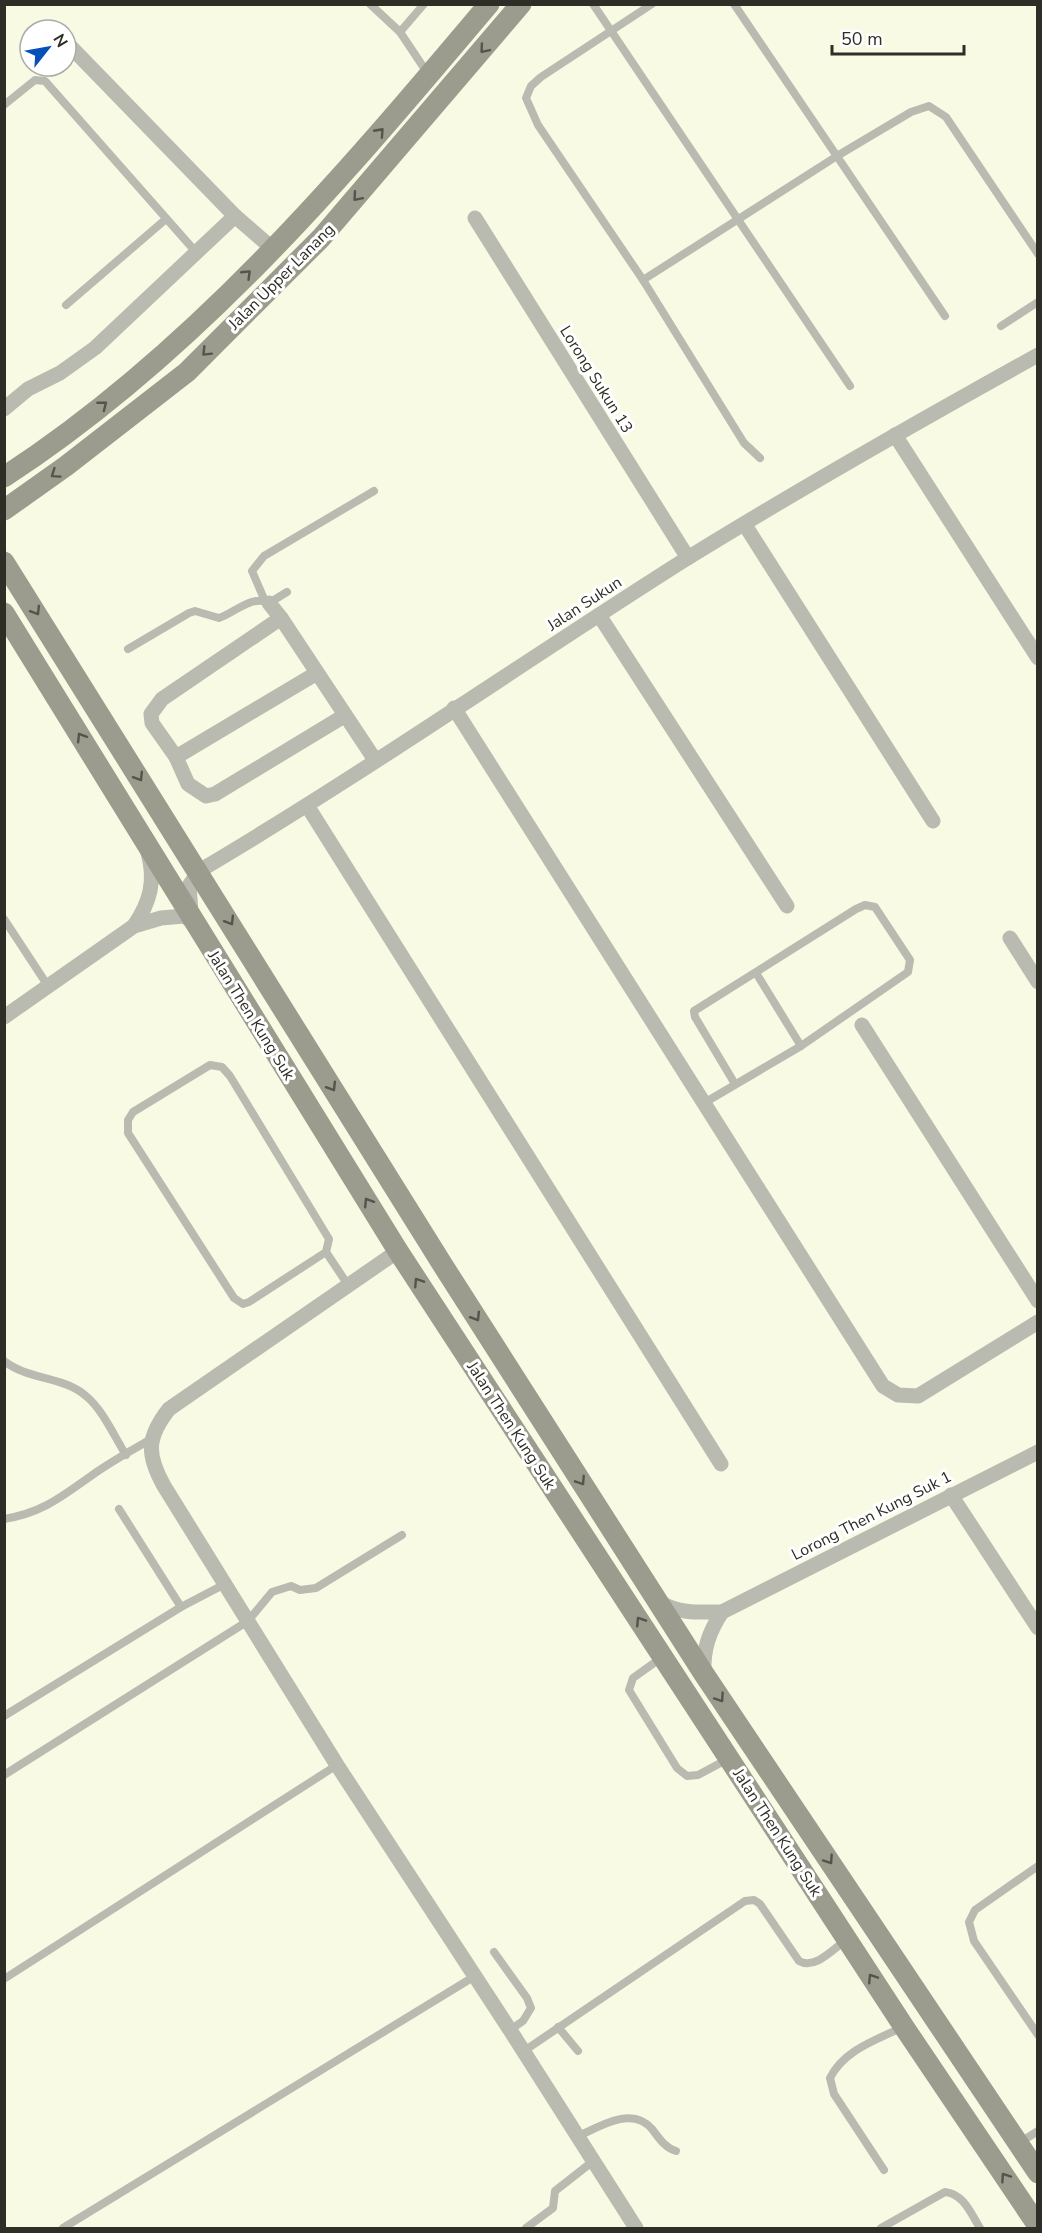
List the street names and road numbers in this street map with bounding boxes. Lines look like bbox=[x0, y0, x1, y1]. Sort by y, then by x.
street label: Jalan Upper Lanang bbox=[223, 219, 340, 335]
street label: Lorong Sukun 13 bbox=[554, 322, 638, 437]
street label: Jalan Sukun bbox=[542, 571, 626, 637]
street label: Jalan Then Kung Suk bbox=[202, 946, 300, 1085]
street label: Jalan Then Kung Suk bbox=[461, 1356, 561, 1495]
street label: Lorong Then Kung Suk 1 bbox=[788, 1466, 955, 1566]
street label: Jalan Then Kung Suk bbox=[727, 1763, 827, 1902]

